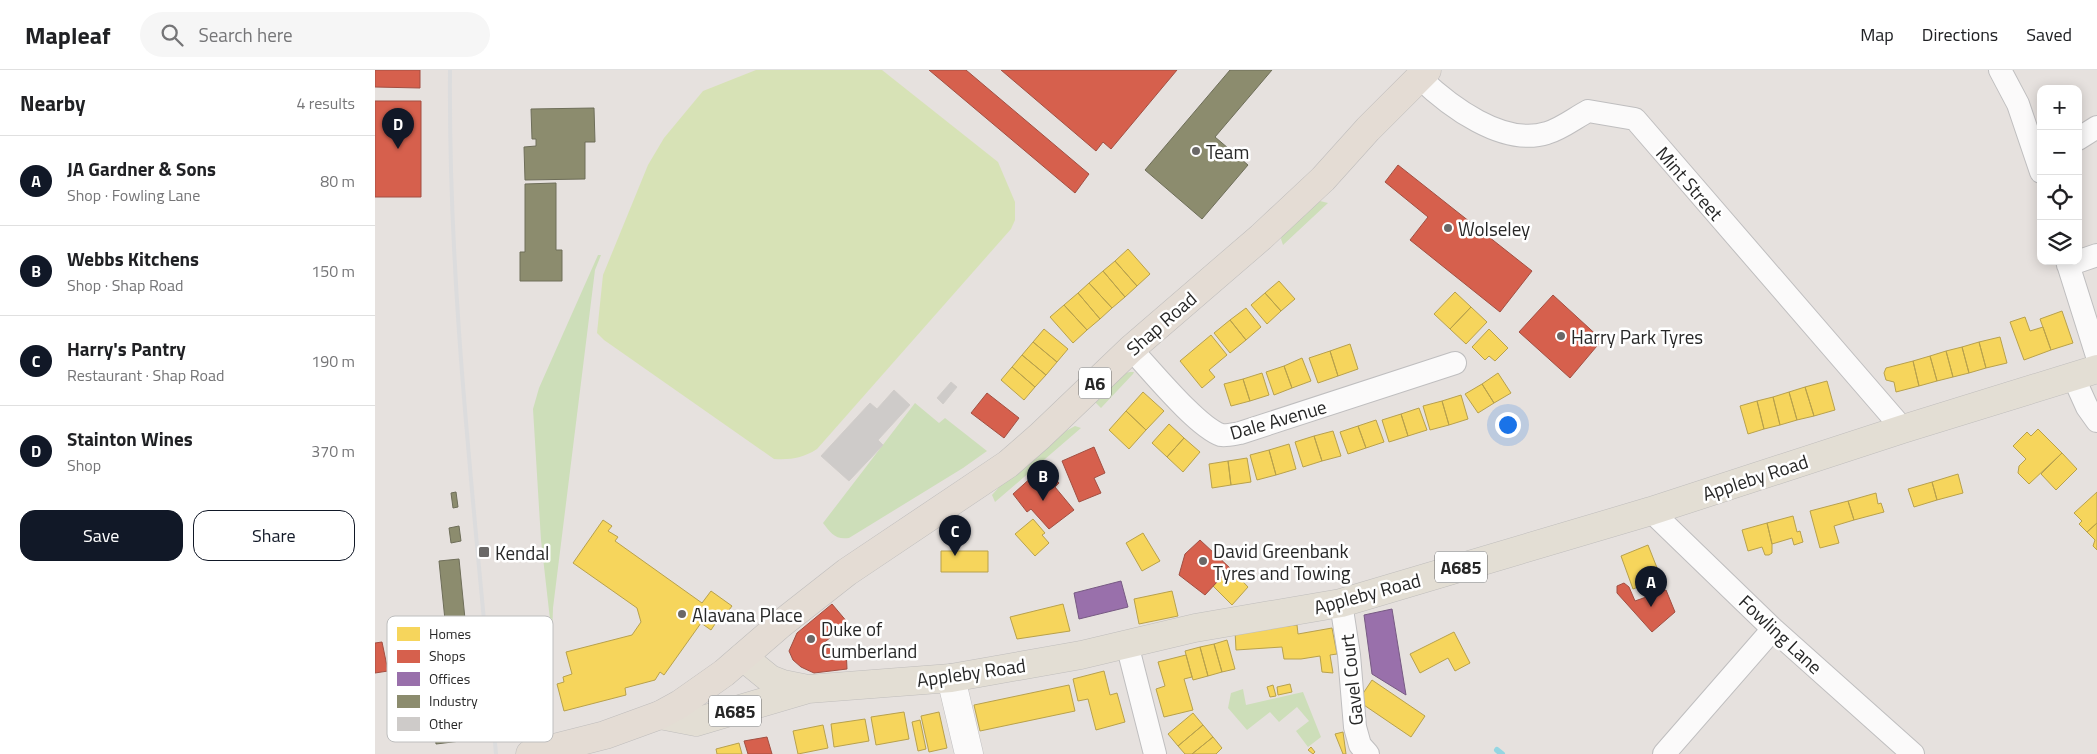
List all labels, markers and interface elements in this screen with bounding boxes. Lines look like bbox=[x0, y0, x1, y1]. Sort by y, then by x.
search box bbox=[140, 12, 490, 57]
text: Mapleaf bbox=[25, 17, 110, 53]
text: Search here bbox=[198, 20, 293, 49]
icon: search bbox=[158, 21, 186, 49]
text: Map bbox=[1860, 21, 1894, 48]
text: Directions bbox=[1922, 21, 1998, 48]
text: Saved bbox=[2026, 21, 2072, 48]
map controls bbox=[2037, 85, 2082, 265]
button: + bbox=[2037, 85, 2082, 130]
text: Nearby bbox=[20, 87, 85, 119]
text: 4 results bbox=[296, 91, 355, 115]
pin: D bbox=[382, 108, 414, 149]
button: − bbox=[2037, 130, 2082, 175]
place label: Team bbox=[1206, 137, 1249, 166]
street label: Mint Street bbox=[1649, 139, 1731, 227]
marker: Team bbox=[1190, 145, 1202, 157]
text: JA Gardner & Sons bbox=[67, 154, 216, 183]
text: A bbox=[31, 169, 41, 193]
text: 80 m bbox=[320, 169, 355, 193]
button: locate bbox=[2037, 175, 2082, 220]
text: Shop · Fowling Lane bbox=[67, 183, 200, 207]
place label: Wolseley bbox=[1458, 214, 1530, 243]
button: layers bbox=[2037, 220, 2082, 265]
marker: Wolseley bbox=[1442, 222, 1454, 234]
text: Webbs Kitchens bbox=[67, 244, 199, 273]
text: B bbox=[31, 259, 41, 283]
text: 150 m bbox=[311, 259, 355, 283]
text: Shop · Shap Road bbox=[67, 273, 184, 297]
street label: Shap Road bbox=[1119, 284, 1203, 362]
place label: Harry Park Tyres bbox=[1571, 322, 1703, 351]
marker: Harry Park Tyres bbox=[1555, 330, 1567, 342]
text: Harry's Pantry bbox=[67, 334, 186, 363]
text: C bbox=[32, 349, 40, 373]
text: 190 m bbox=[311, 349, 355, 373]
text: Restaurant · Shap Road bbox=[67, 363, 224, 387]
road number: A6 bbox=[1079, 368, 1111, 398]
street label: Dale Avenue bbox=[1226, 391, 1330, 447]
your location bbox=[1495, 412, 1521, 438]
text: Stainton Wines bbox=[67, 424, 193, 453]
text: D bbox=[31, 439, 41, 463]
text: 370 m bbox=[311, 439, 355, 463]
street label: Appleby Road bbox=[1698, 446, 1812, 508]
text: Shop bbox=[67, 453, 101, 477]
pin: B bbox=[1027, 460, 1059, 501]
button: Save bbox=[20, 510, 183, 561]
button: Share bbox=[193, 510, 355, 561]
pin: C bbox=[939, 515, 971, 556]
place label: David Greenbank Tyres and Towing bbox=[1213, 536, 1351, 587]
place label: Kendal bbox=[495, 538, 549, 567]
marker: Kendal bbox=[477, 545, 491, 559]
road number: A685 bbox=[1435, 552, 1487, 582]
marker: David Greenbank Tyres and Towing bbox=[1197, 555, 1209, 567]
street label: Appleby Road bbox=[1310, 565, 1424, 621]
pin: A bbox=[1635, 566, 1667, 607]
street label: Fowling Lane bbox=[1733, 588, 1829, 680]
place label: Alavana Place bbox=[692, 600, 803, 629]
marker: Alavana Place bbox=[676, 608, 688, 620]
place label: Duke of Cumberland bbox=[821, 614, 917, 665]
legend bbox=[387, 616, 553, 742]
text: Homes bbox=[429, 623, 471, 644]
marker: Duke of Cumberland bbox=[805, 633, 817, 645]
street label: Gavel Court bbox=[1332, 633, 1370, 727]
text: Shops bbox=[429, 645, 465, 666]
street label: Appleby Road bbox=[915, 650, 1027, 694]
text: Offices bbox=[429, 668, 470, 689]
text: Industry bbox=[429, 690, 478, 711]
road number: A685 bbox=[709, 696, 761, 726]
text: Other bbox=[429, 713, 463, 734]

